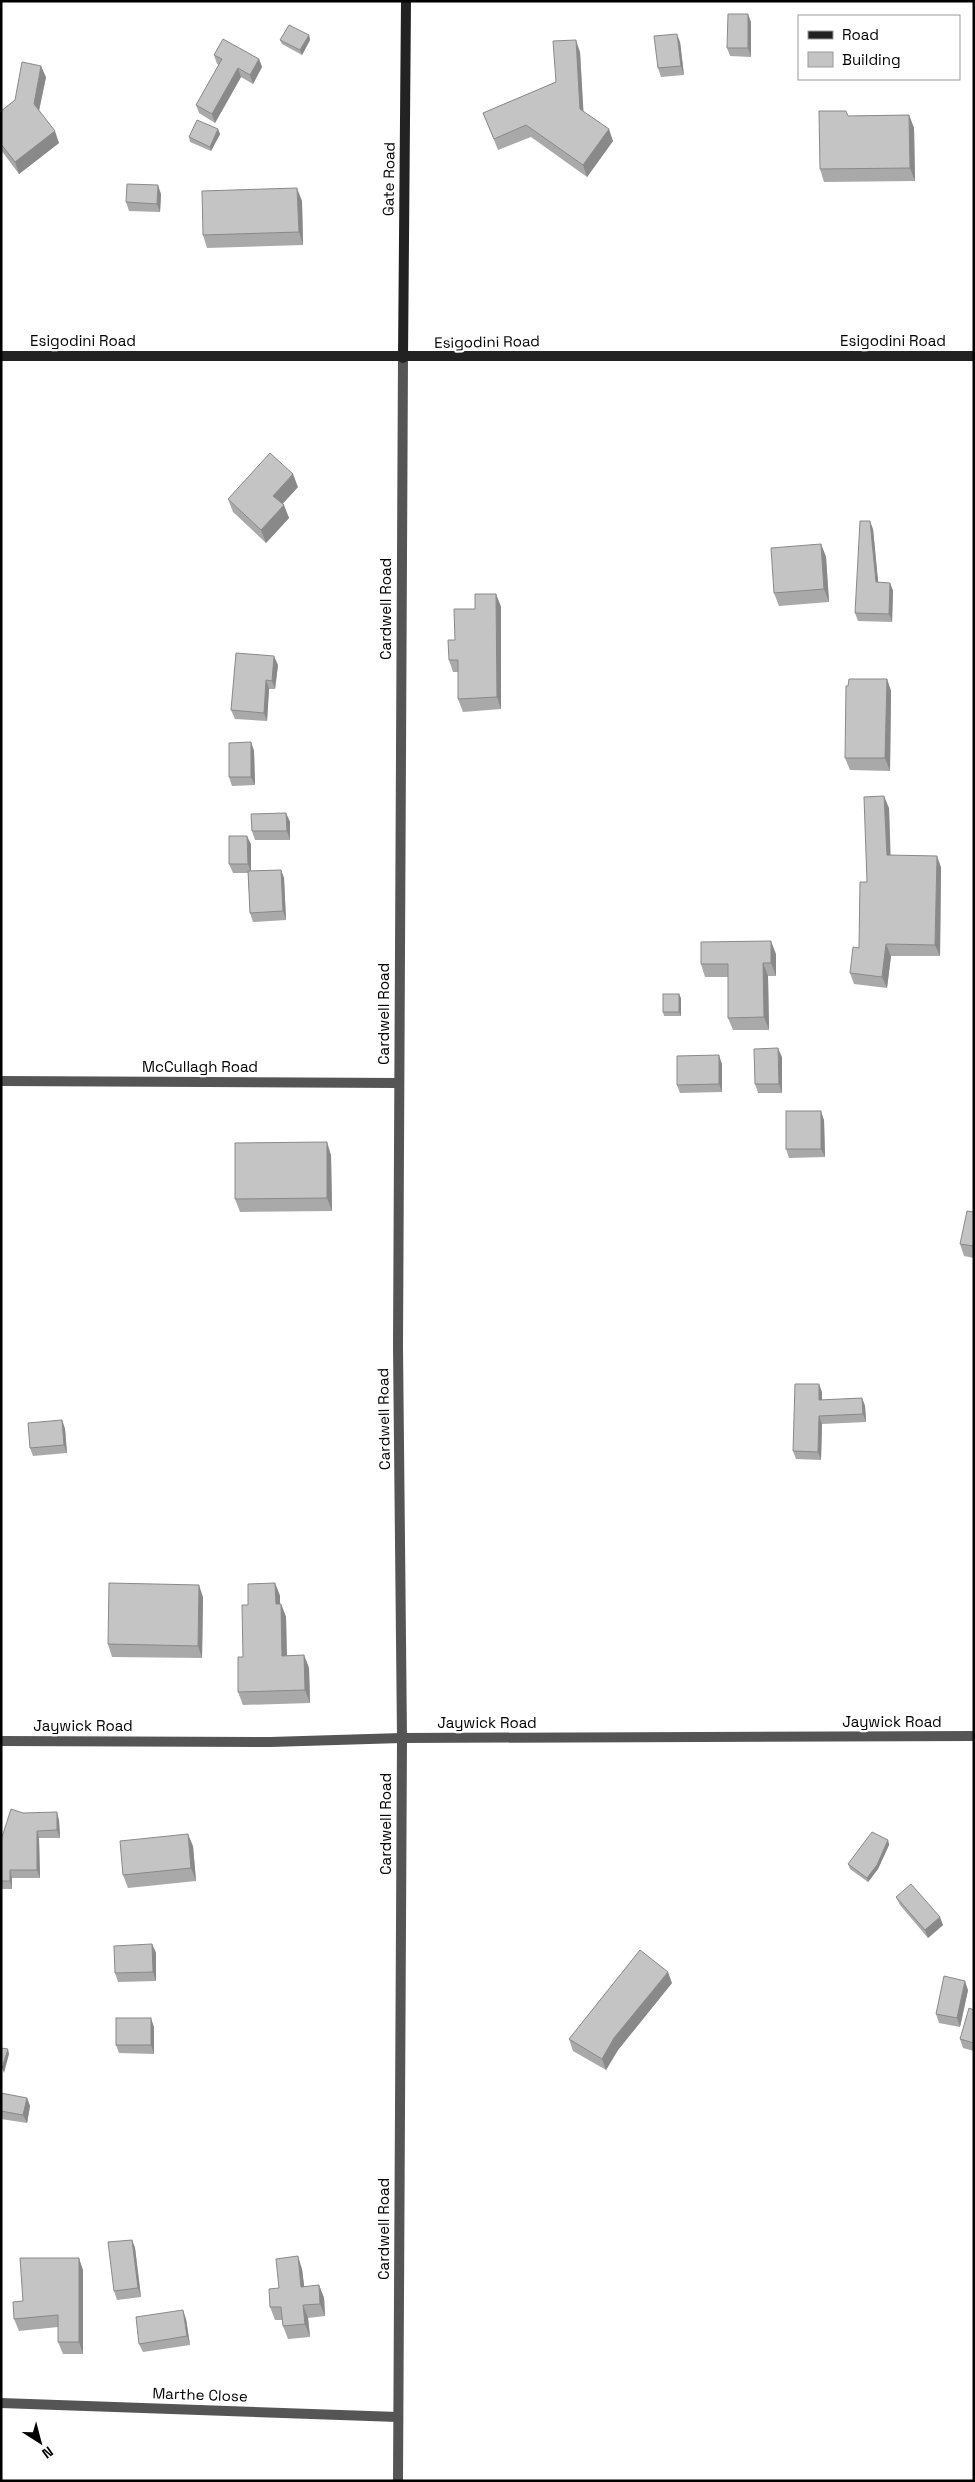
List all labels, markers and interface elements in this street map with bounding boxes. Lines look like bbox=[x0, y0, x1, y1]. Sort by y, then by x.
legend bbox=[798, 15, 960, 80]
text: Road bbox=[842, 25, 879, 44]
text: Building bbox=[842, 50, 901, 69]
street label: Gate Road bbox=[378, 142, 399, 216]
street label: Esigodini Road bbox=[30, 331, 136, 350]
street label: Esigodini Road bbox=[434, 331, 540, 352]
street label: Esigodini Road bbox=[840, 331, 946, 350]
street label: Cardwell Road bbox=[376, 558, 395, 660]
street label: Cardwell Road bbox=[374, 963, 393, 1065]
street label: McCullagh Road bbox=[142, 1057, 258, 1076]
street label: Cardwell Road bbox=[373, 1368, 394, 1470]
street label: Jaywick Road bbox=[842, 1712, 942, 1731]
street label: Jaywick Road bbox=[437, 1713, 537, 1732]
street label: Jaywick Road bbox=[33, 1716, 133, 1735]
street label: Cardwell Road bbox=[376, 1773, 395, 1875]
street label: Cardwell Road bbox=[374, 2178, 393, 2280]
street label: Marthe Close bbox=[152, 2383, 248, 2406]
north arrow bbox=[15, 2417, 65, 2467]
text: N bbox=[39, 2442, 57, 2463]

